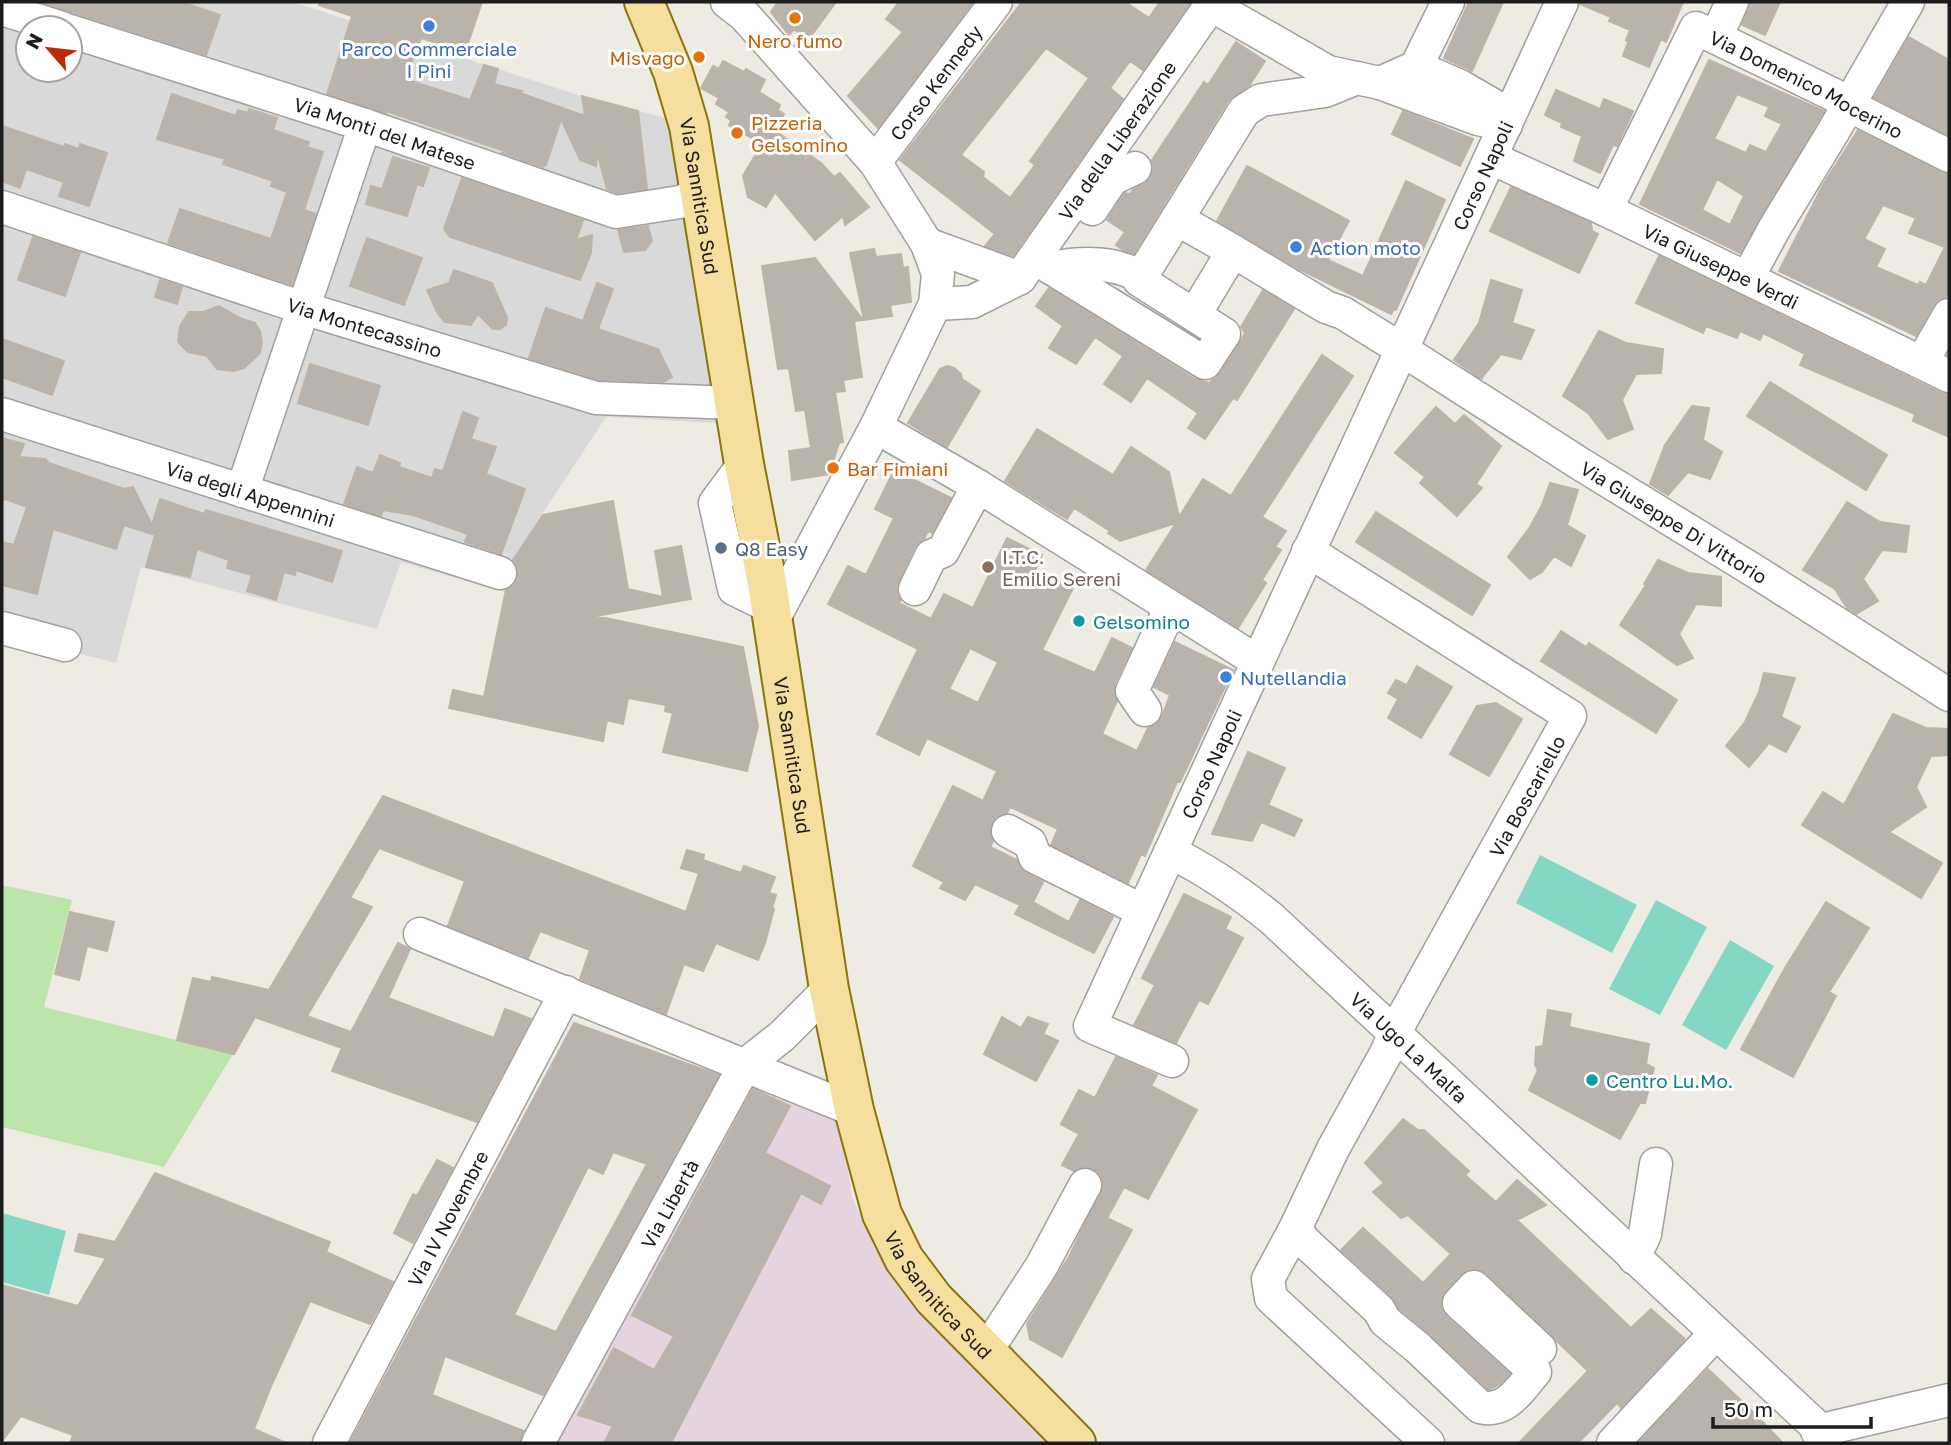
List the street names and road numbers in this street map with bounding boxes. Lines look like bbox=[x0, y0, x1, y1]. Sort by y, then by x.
street label: Corso Kennedy bbox=[884, 20, 986, 144]
street label: Via Domenico Mocerino bbox=[1706, 25, 1907, 142]
street label: Via della Liberazione bbox=[1053, 56, 1180, 224]
street label: Via Monti del Matese bbox=[291, 92, 479, 174]
street label: Via Sannitica Sud bbox=[676, 115, 724, 276]
street label: Corso Napoli bbox=[1447, 117, 1517, 233]
street label: Via Giuseppe Verdi bbox=[1639, 218, 1803, 313]
street label: Via Montecassino bbox=[284, 292, 445, 362]
street label: Via degli Appennini bbox=[163, 456, 338, 531]
street label: Via Giuseppe Di Vittorio bbox=[1577, 456, 1772, 588]
street label: Via Sannitica Sud bbox=[770, 675, 817, 835]
street label: Corso Napoli bbox=[1176, 706, 1246, 822]
street label: Via Boscariello bbox=[1484, 731, 1570, 861]
street label: Via Ugo La Malfa bbox=[1346, 987, 1473, 1107]
street label: Via IV Novembre bbox=[402, 1146, 492, 1290]
street label: Via Libertà bbox=[635, 1155, 703, 1252]
street label: Via Sannitica Sud bbox=[880, 1227, 997, 1363]

